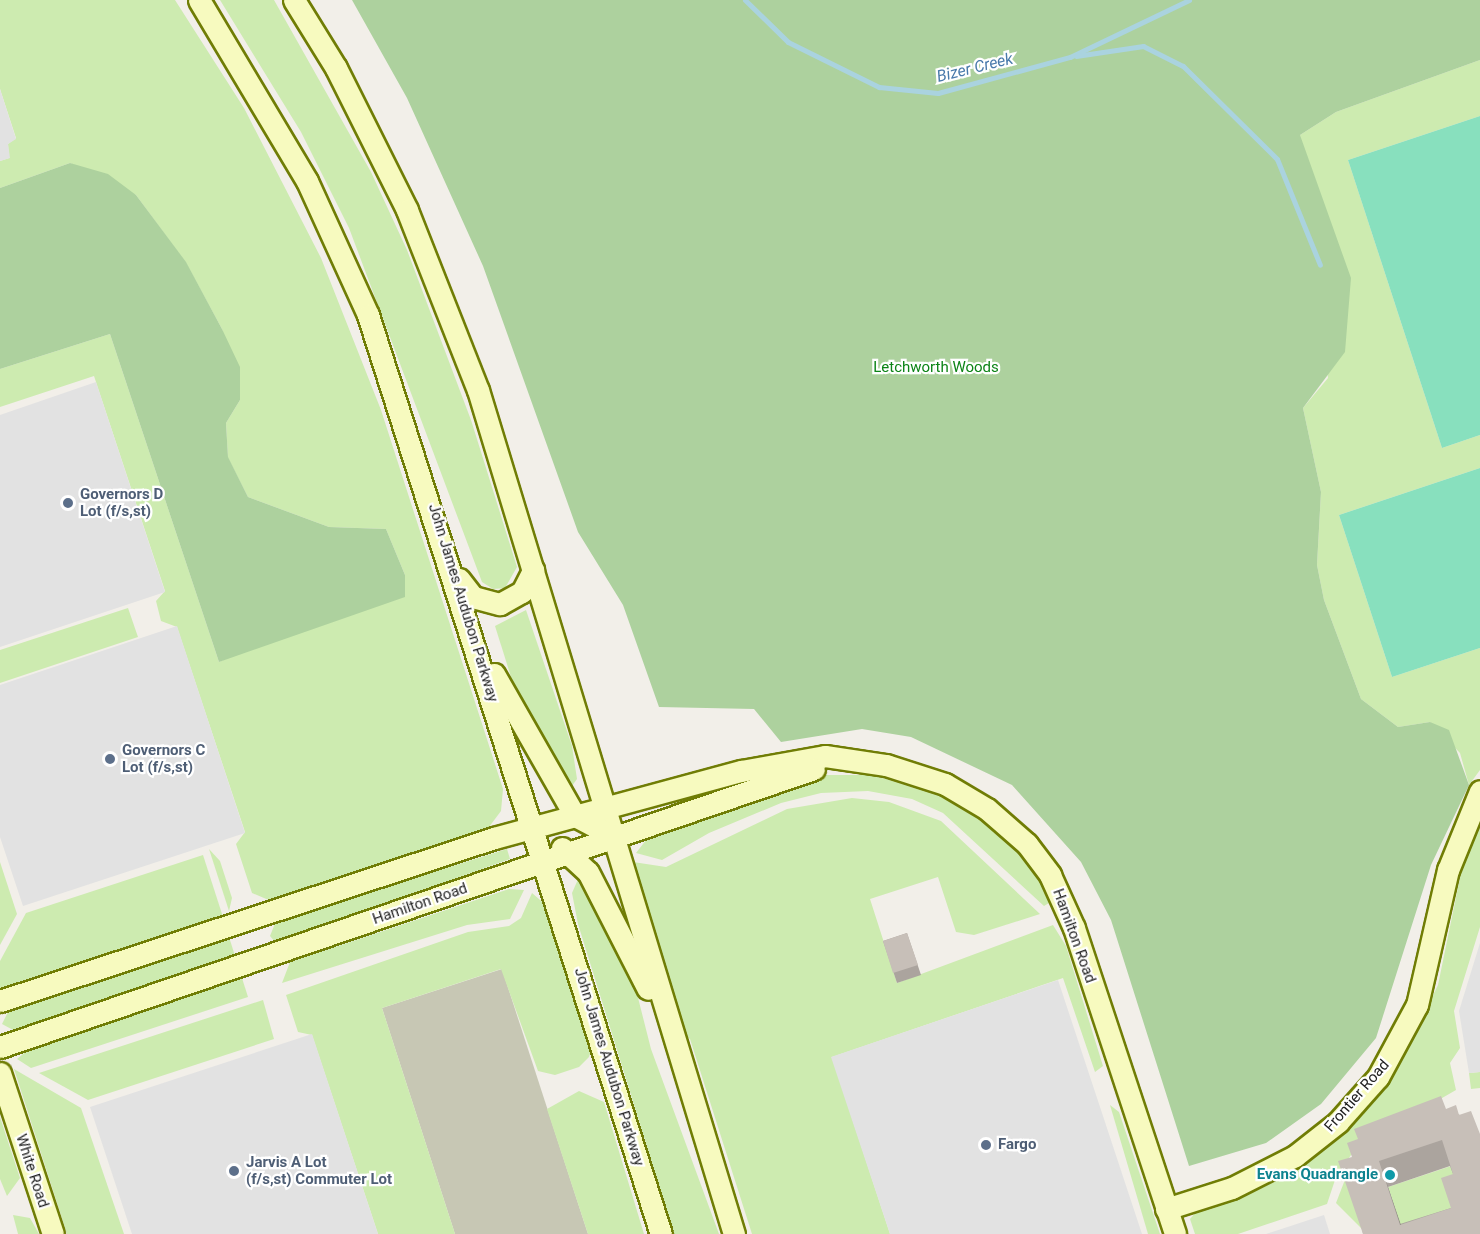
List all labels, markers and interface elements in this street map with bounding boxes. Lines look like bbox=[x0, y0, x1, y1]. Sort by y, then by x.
water label: Bizer Creek bbox=[935, 49, 1015, 87]
park label: Letchworth Woods bbox=[873, 359, 999, 377]
place label: Governors D Lot (f/s,st) bbox=[80, 485, 163, 520]
marker: Governors D Lot (f/s,st) bbox=[61, 496, 75, 510]
street label: John James Audubon Parkway bbox=[424, 502, 502, 704]
place label: Governors C Lot (f/s,st) bbox=[122, 741, 205, 776]
marker: Governors C Lot (f/s,st) bbox=[103, 752, 117, 766]
street label: Hamilton Road bbox=[370, 879, 470, 929]
street label: Hamilton Road bbox=[1049, 886, 1099, 986]
street label: John James Audubon Parkway bbox=[570, 966, 648, 1168]
street label: Frontier Road bbox=[1321, 1056, 1393, 1136]
street label: White Road bbox=[12, 1132, 52, 1210]
place label: Fargo bbox=[998, 1136, 1036, 1154]
marker: Fargo bbox=[979, 1138, 993, 1152]
place label: Jarvis A Lot (f/s,st) Commuter Lot bbox=[246, 1153, 392, 1188]
marker: Jarvis A Lot (f/s,st) Commuter Lot bbox=[227, 1164, 241, 1178]
place label: Evans Quadrangle bbox=[1257, 1166, 1378, 1184]
marker: Evans Quadrangle bbox=[1383, 1168, 1397, 1182]

